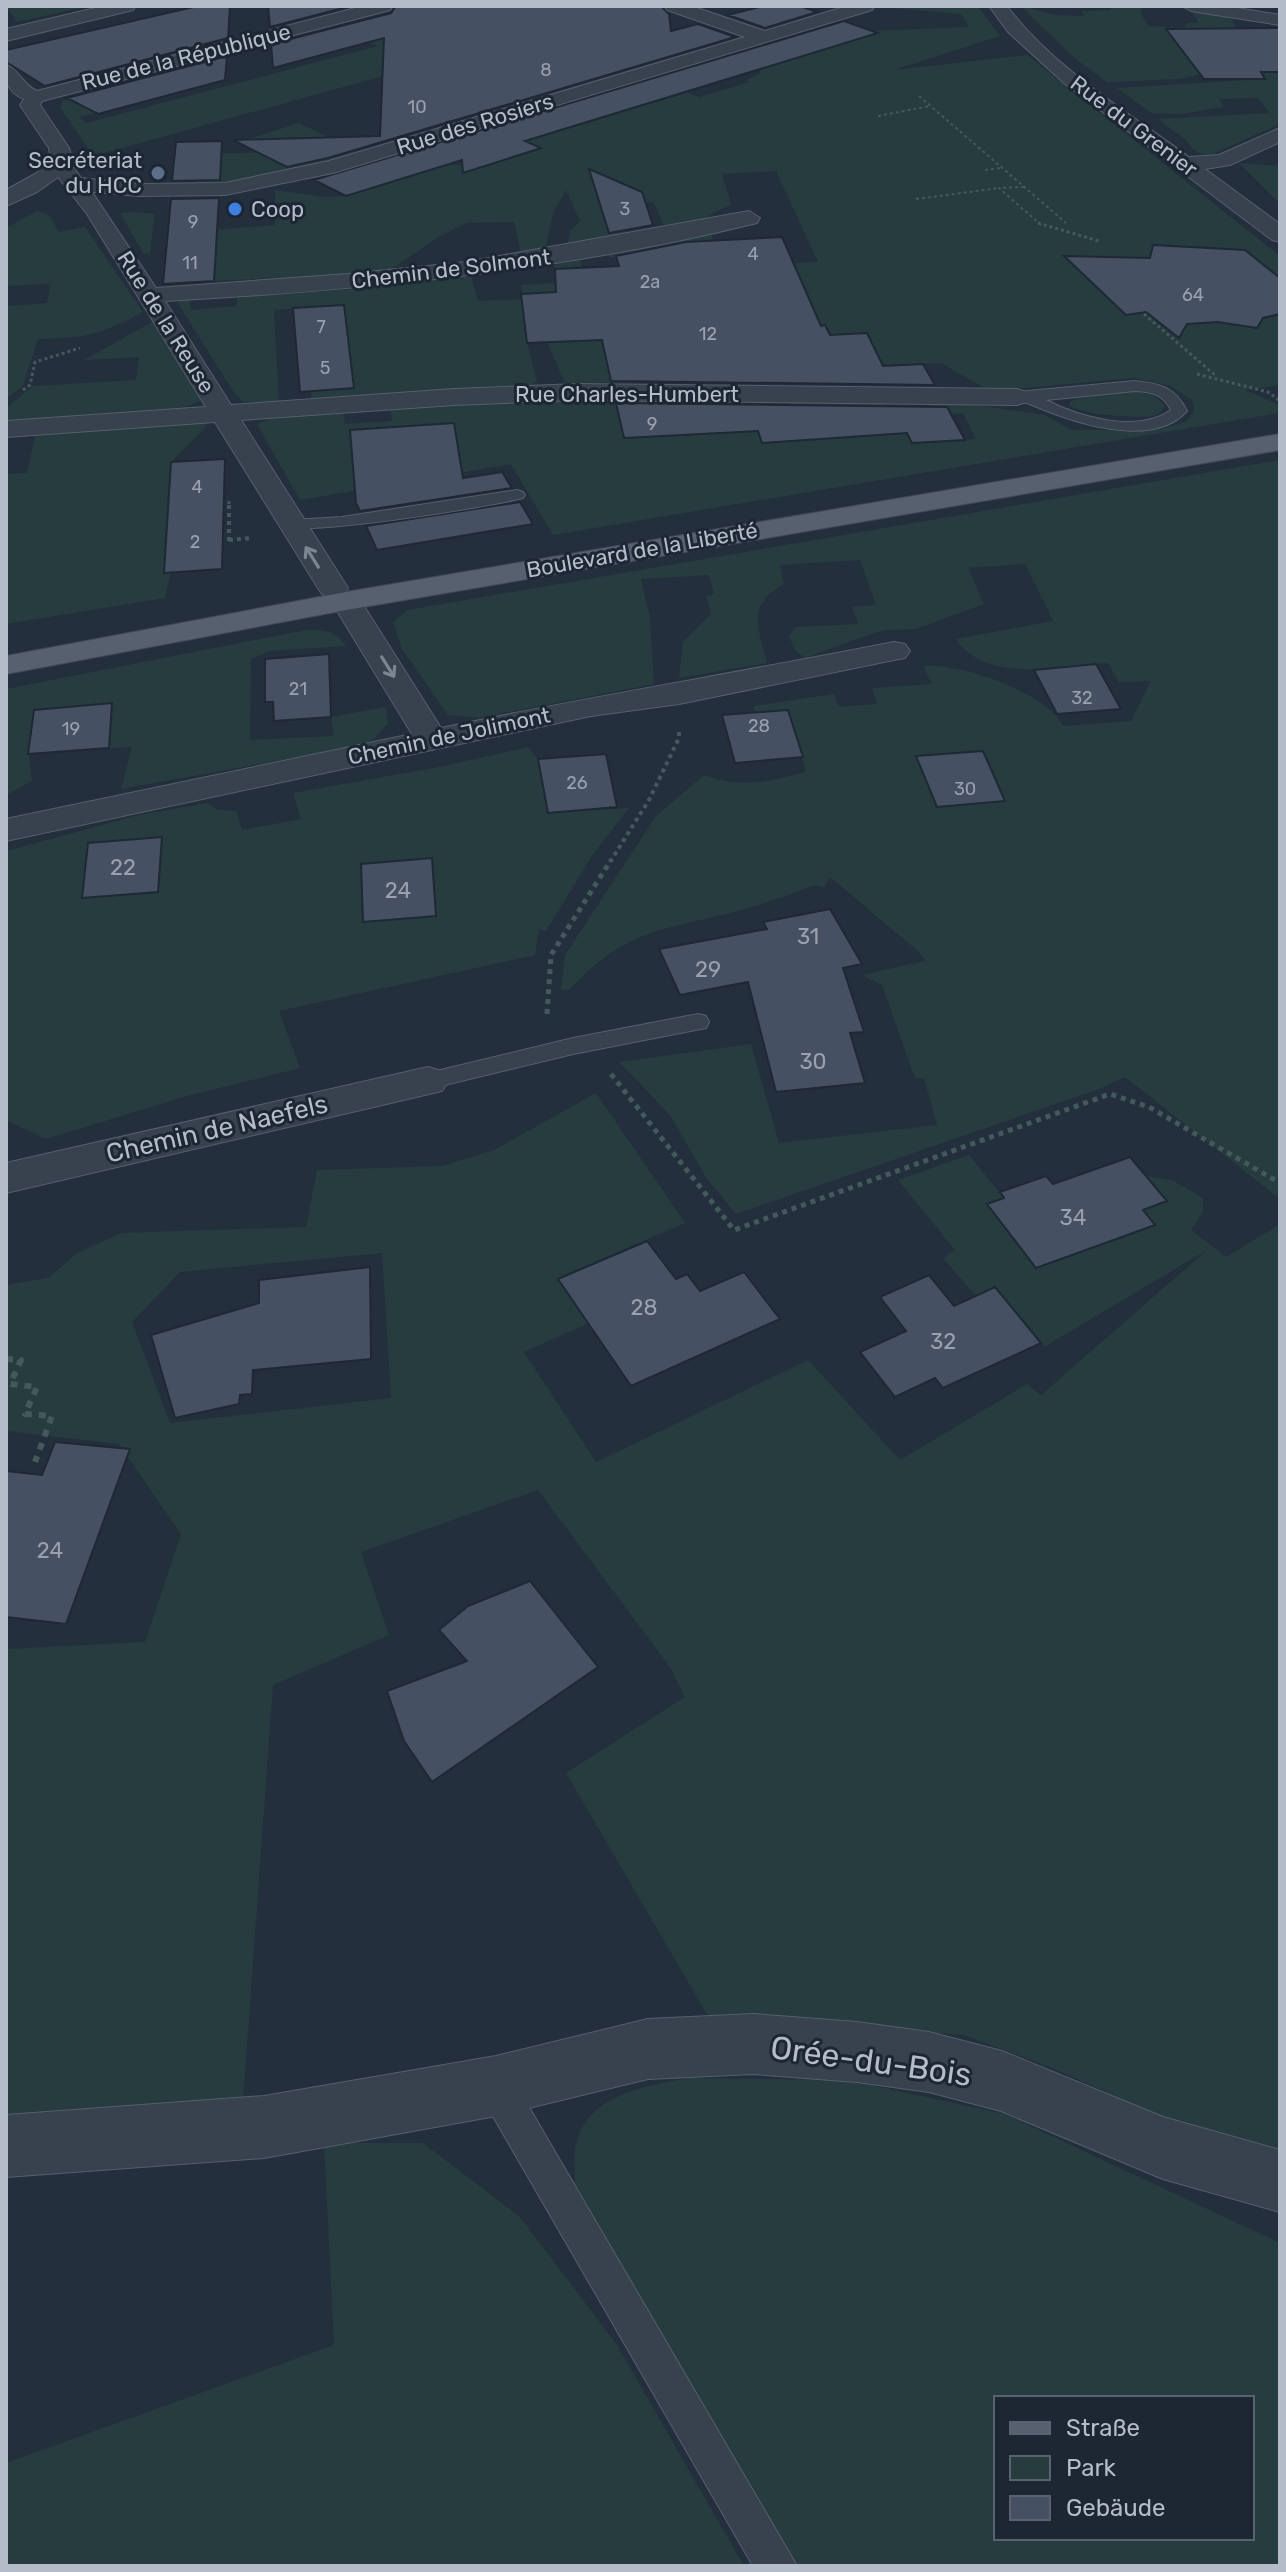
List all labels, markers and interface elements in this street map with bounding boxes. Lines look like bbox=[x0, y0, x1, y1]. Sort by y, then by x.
street label: Rue de la République bbox=[79, 18, 293, 96]
house number: 8 bbox=[540, 59, 552, 81]
street label: Rue du Grenier bbox=[1065, 70, 1203, 183]
street label: Rue des Rosiers bbox=[393, 87, 557, 161]
house number: 10 bbox=[407, 96, 427, 118]
place label: Secréteriat du HCC bbox=[28, 147, 142, 199]
marker: Secréteriat du HCC bbox=[149, 164, 167, 182]
place label: Coop bbox=[251, 196, 304, 223]
house number: 3 bbox=[620, 198, 630, 220]
marker: Coop bbox=[226, 200, 244, 218]
house number: 9 bbox=[188, 211, 198, 233]
street label: Chemin de Solmont bbox=[350, 243, 552, 295]
house number: 4 bbox=[747, 243, 759, 265]
street label: Rue de la Reuse bbox=[112, 246, 220, 398]
house number: 11 bbox=[182, 252, 198, 274]
house number: 2a bbox=[640, 271, 660, 293]
house number: 64 bbox=[1182, 284, 1204, 306]
house number: 7 bbox=[316, 316, 326, 338]
house number: 12 bbox=[699, 323, 717, 345]
house number: 5 bbox=[320, 357, 330, 379]
street label: Rue Charles-Humbert bbox=[515, 381, 739, 408]
house number: 9 bbox=[647, 413, 657, 435]
house number: 4 bbox=[191, 476, 203, 498]
street label: Boulevard de la Liberté bbox=[524, 516, 760, 584]
house number: 2 bbox=[190, 531, 200, 553]
one-way arrow bbox=[304, 546, 321, 568]
one-way arrow bbox=[380, 655, 396, 678]
house number: 21 bbox=[289, 678, 307, 700]
house number: 32 bbox=[1071, 687, 1093, 709]
street label: Chemin de Jolimont bbox=[345, 701, 553, 771]
house number: 28 bbox=[748, 715, 770, 737]
house number: 19 bbox=[62, 718, 80, 740]
house number: 26 bbox=[566, 772, 588, 794]
house number: 30 bbox=[954, 778, 976, 800]
house number: 22 bbox=[110, 854, 136, 881]
house number: 24 bbox=[385, 877, 411, 904]
house number: 31 bbox=[797, 923, 819, 950]
house number: 29 bbox=[695, 956, 721, 983]
house number: 30 bbox=[799, 1048, 827, 1075]
street label: Chemin de Naefels bbox=[103, 1088, 331, 1170]
house number: 34 bbox=[1060, 1204, 1086, 1231]
house number: 28 bbox=[631, 1294, 657, 1321]
house number: 32 bbox=[930, 1328, 956, 1355]
house number: 24 bbox=[37, 1537, 63, 1564]
street label: Orée-du-Bois bbox=[768, 2028, 974, 2094]
legend bbox=[994, 2396, 1254, 2540]
text: Straße bbox=[1066, 2414, 1140, 2442]
text: Park bbox=[1066, 2454, 1117, 2482]
text: Gebäude bbox=[1066, 2494, 1165, 2522]

